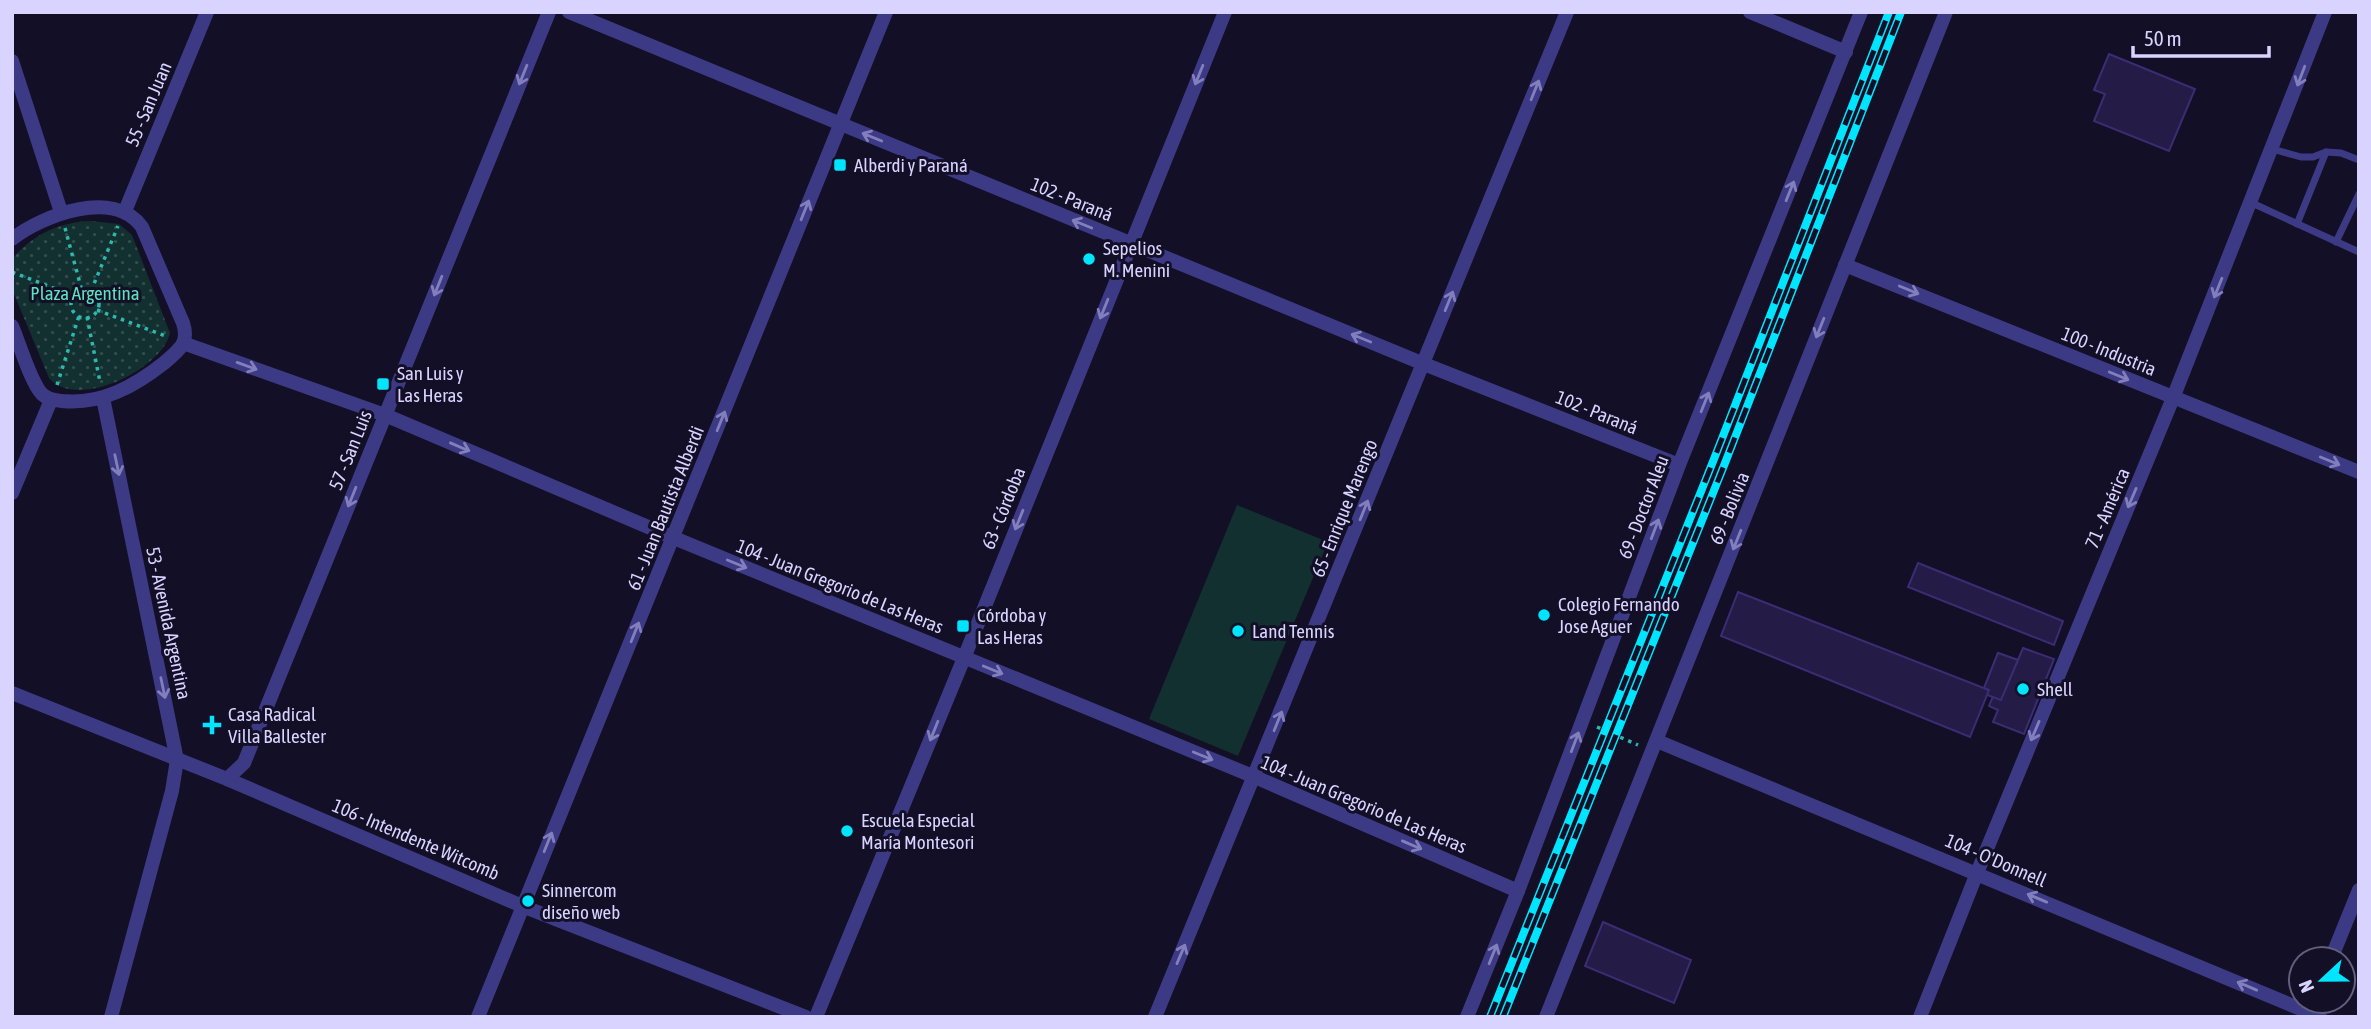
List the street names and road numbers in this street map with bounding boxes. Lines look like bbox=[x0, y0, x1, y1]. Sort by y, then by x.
street label: 55 - San Juan bbox=[120, 58, 176, 150]
street label: 102 - Paraná bbox=[1028, 173, 1116, 225]
street label: 100 - Industria bbox=[2059, 322, 2159, 380]
street label: 102 - Paraná bbox=[1553, 386, 1641, 438]
street label: 57 - San Luis bbox=[324, 407, 376, 493]
street label: 61 - Juan Bautista Alberdi bbox=[622, 423, 708, 593]
street label: 65 - Enrique Marengo bbox=[1306, 436, 1382, 580]
street label: 69 - Doctor Aleu bbox=[1613, 452, 1673, 562]
street label: 63 - Córdoba bbox=[977, 464, 1029, 552]
street label: 71 - América bbox=[2080, 464, 2134, 552]
street label: 69 - Bolivia bbox=[1705, 469, 1753, 547]
street label: 104 - Juan Gregorio de Las Heras bbox=[733, 534, 947, 638]
street label: 53 - Avenida Argentina bbox=[142, 545, 196, 701]
street label: 104 - Juan Gregorio de Las Heras bbox=[1258, 751, 1470, 857]
street label: 106 - Intendente Witcomb bbox=[329, 794, 503, 884]
street label: 104 - O'Donnell bbox=[1942, 829, 2050, 891]

